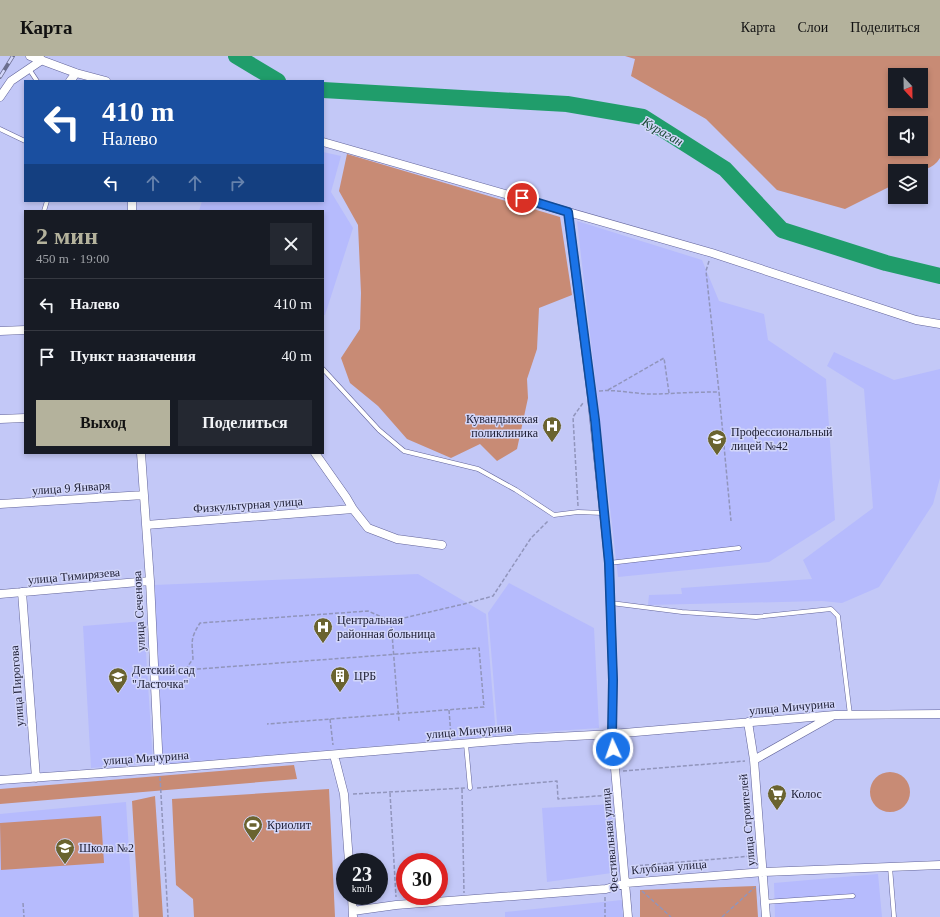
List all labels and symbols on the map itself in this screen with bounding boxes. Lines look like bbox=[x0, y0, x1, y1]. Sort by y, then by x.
north arrow bbox=[888, 68, 928, 108]
water label: Кураган bbox=[639, 113, 686, 149]
pin bbox=[505, 181, 539, 215]
place label: Кувандыкская поликлиника bbox=[466, 412, 539, 440]
hospital icon: Кувандыкская поликлиника bbox=[541, 415, 563, 443]
place label: Профессиональный лицей №42 bbox=[731, 425, 833, 453]
school or university icon: Профессиональный лицей №42 bbox=[706, 428, 728, 456]
street label: улица 9 Января bbox=[31, 478, 111, 498]
street label: Физкультурная улица bbox=[193, 494, 304, 516]
street label: улица Тимирязева bbox=[27, 565, 121, 587]
street label: улица Сеченова bbox=[130, 570, 148, 652]
place label: Центральная районная больница bbox=[337, 613, 436, 641]
hospital icon: Центральная районная больница bbox=[312, 616, 334, 644]
street label: улица Пирогова bbox=[7, 644, 27, 727]
place label: Детский сад "Ласточка" bbox=[132, 663, 195, 691]
building icon: ЦРБ bbox=[329, 665, 351, 693]
school or university icon: Детский сад "Ласточка" bbox=[107, 666, 129, 694]
place label: ЦРБ bbox=[354, 669, 376, 683]
street label: улица Мичурина bbox=[749, 696, 836, 718]
street label: улица Мичурина bbox=[426, 720, 513, 742]
position arrow bbox=[592, 728, 634, 770]
street label: улица Мичурина bbox=[103, 748, 190, 768]
street label: улица Строителей bbox=[736, 773, 758, 867]
supermarket icon: Колос bbox=[766, 783, 788, 811]
street label: Фестивальная улица bbox=[598, 787, 622, 893]
place label: Колос bbox=[791, 787, 822, 801]
sports icon: Криолит bbox=[242, 814, 264, 842]
place label: Криолит bbox=[267, 818, 312, 832]
school or university icon: Школа №2 bbox=[54, 837, 76, 865]
place label: Школа №2 bbox=[79, 841, 134, 855]
speed limit sign: 30 bbox=[396, 853, 448, 905]
street label: Клубная улица bbox=[631, 857, 708, 877]

